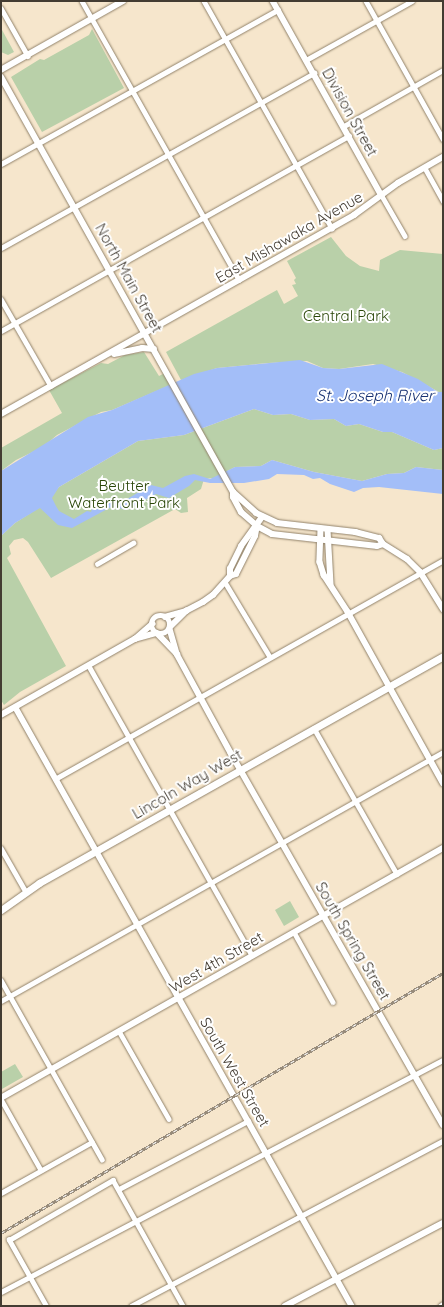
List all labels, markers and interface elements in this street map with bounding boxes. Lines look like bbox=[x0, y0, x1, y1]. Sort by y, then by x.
street label: Division Street bbox=[318, 65, 382, 159]
street label: East Mishawaka Avenue bbox=[212, 187, 366, 287]
street label: North Main Street bbox=[92, 220, 166, 336]
park label: Central Park bbox=[303, 307, 389, 325]
water label: St. Joseph River bbox=[316, 385, 434, 405]
park label: Beutter Waterfront Park bbox=[68, 476, 180, 511]
street label: Lincoln Way West bbox=[129, 745, 245, 823]
street label: South Spring Street bbox=[312, 879, 394, 1003]
street label: West 4th Street bbox=[166, 928, 266, 996]
street label: South West Street bbox=[196, 1014, 274, 1130]

